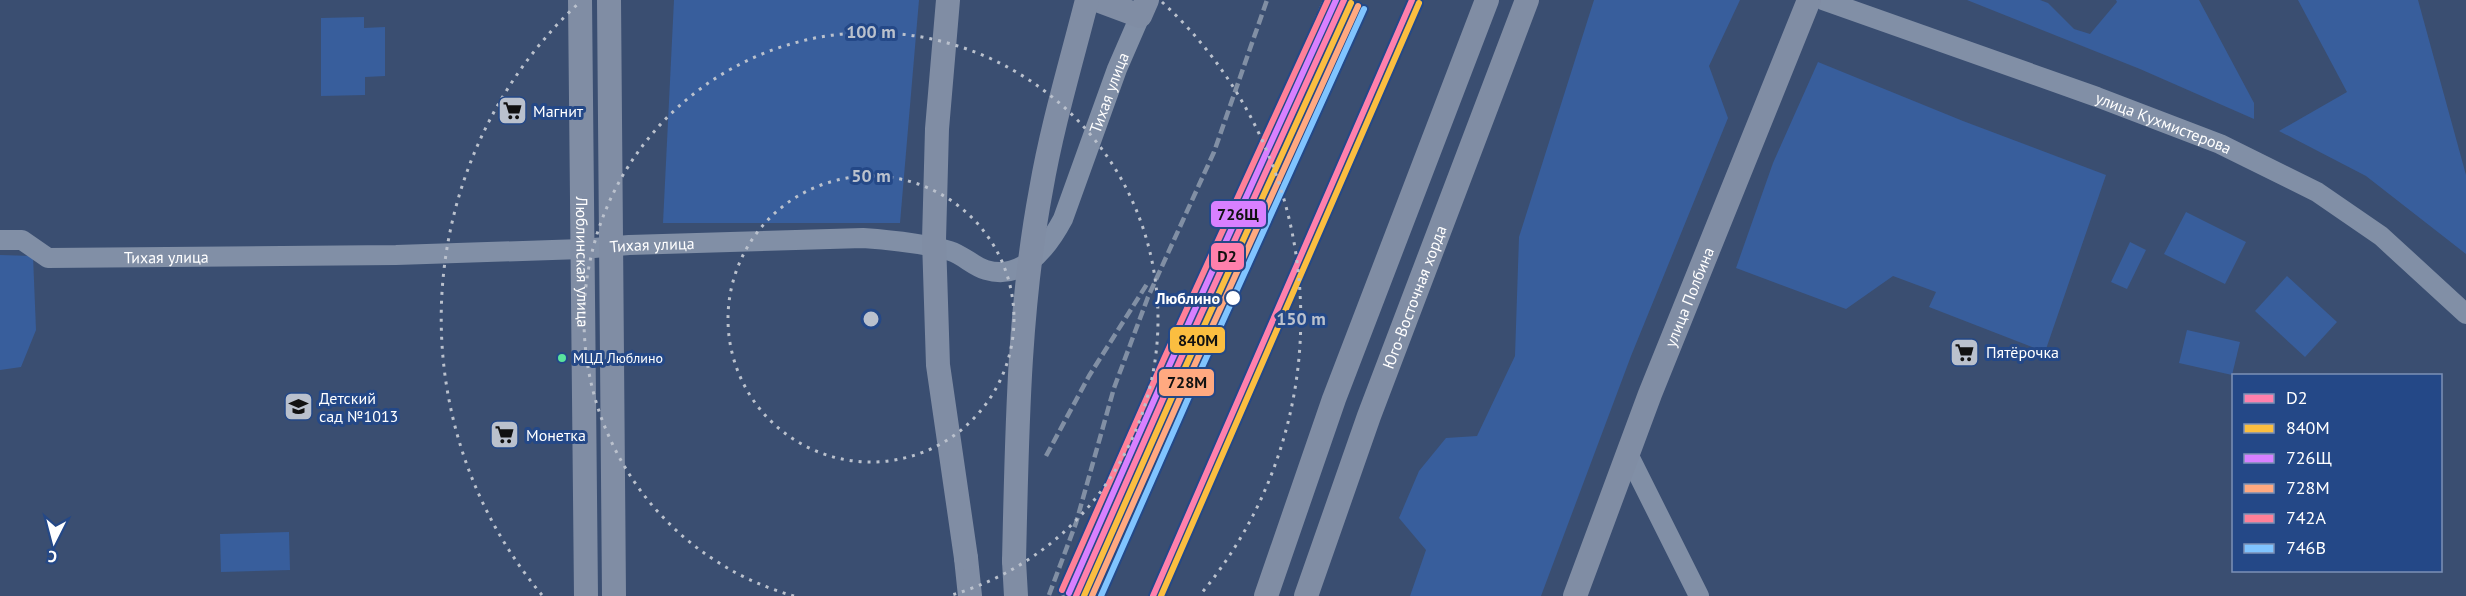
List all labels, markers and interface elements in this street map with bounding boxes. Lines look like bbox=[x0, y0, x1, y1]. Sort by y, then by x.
text: 100 m bbox=[846, 20, 896, 43]
street label: Тихая улица bbox=[1085, 49, 1133, 136]
street label: улица Кухмистерова bbox=[2093, 87, 2235, 158]
supermarket icon: Магнит bbox=[496, 95, 528, 127]
place label: Магнит bbox=[533, 101, 584, 121]
text: 50 m bbox=[851, 164, 891, 187]
street label: Люблинская улица bbox=[572, 195, 593, 328]
line badge: 726Щ bbox=[1210, 200, 1267, 228]
text: 726Щ bbox=[1217, 204, 1259, 224]
street label: Юго-Восточная хорда bbox=[1378, 222, 1451, 372]
street label: Тихая улица bbox=[609, 233, 695, 257]
line badge: D2 bbox=[1210, 242, 1245, 271]
street label: улица Полбина bbox=[1660, 244, 1718, 350]
text: D2 bbox=[1217, 246, 1237, 266]
street label: Тихая улица bbox=[124, 247, 209, 267]
place label: Люблино bbox=[1155, 288, 1220, 308]
marker: Люблино bbox=[1224, 289, 1242, 307]
text: 150 m bbox=[1276, 307, 1326, 330]
centre of rings bbox=[861, 309, 881, 329]
line badge: 840М bbox=[1169, 326, 1226, 354]
text: 840М bbox=[1178, 330, 1218, 350]
supermarket icon: Пятёрочка bbox=[1949, 336, 1981, 368]
place label: Пятёрочка bbox=[1986, 342, 2059, 362]
place label: МЦД Люблино bbox=[573, 349, 663, 367]
marker: МЦД Люблино bbox=[556, 352, 568, 364]
line badge: 728М bbox=[1158, 368, 1215, 397]
text: 728М bbox=[1167, 372, 1207, 392]
legend bbox=[2232, 374, 2442, 572]
text: D2 bbox=[2286, 386, 2308, 409]
place label: Детский сад №1013 bbox=[319, 388, 398, 426]
school or university icon: Детский сад №1013 bbox=[282, 391, 314, 423]
text: 840М bbox=[2286, 416, 2330, 439]
supermarket icon: Монетка bbox=[489, 419, 521, 451]
place label: Монетка bbox=[526, 425, 586, 445]
text: 726Щ bbox=[2286, 446, 2332, 469]
text: 728М bbox=[2286, 476, 2330, 499]
text: 742А bbox=[2286, 506, 2326, 529]
north arrow bbox=[24, 512, 84, 572]
text: 746В bbox=[2286, 536, 2326, 559]
text: С bbox=[47, 546, 58, 567]

